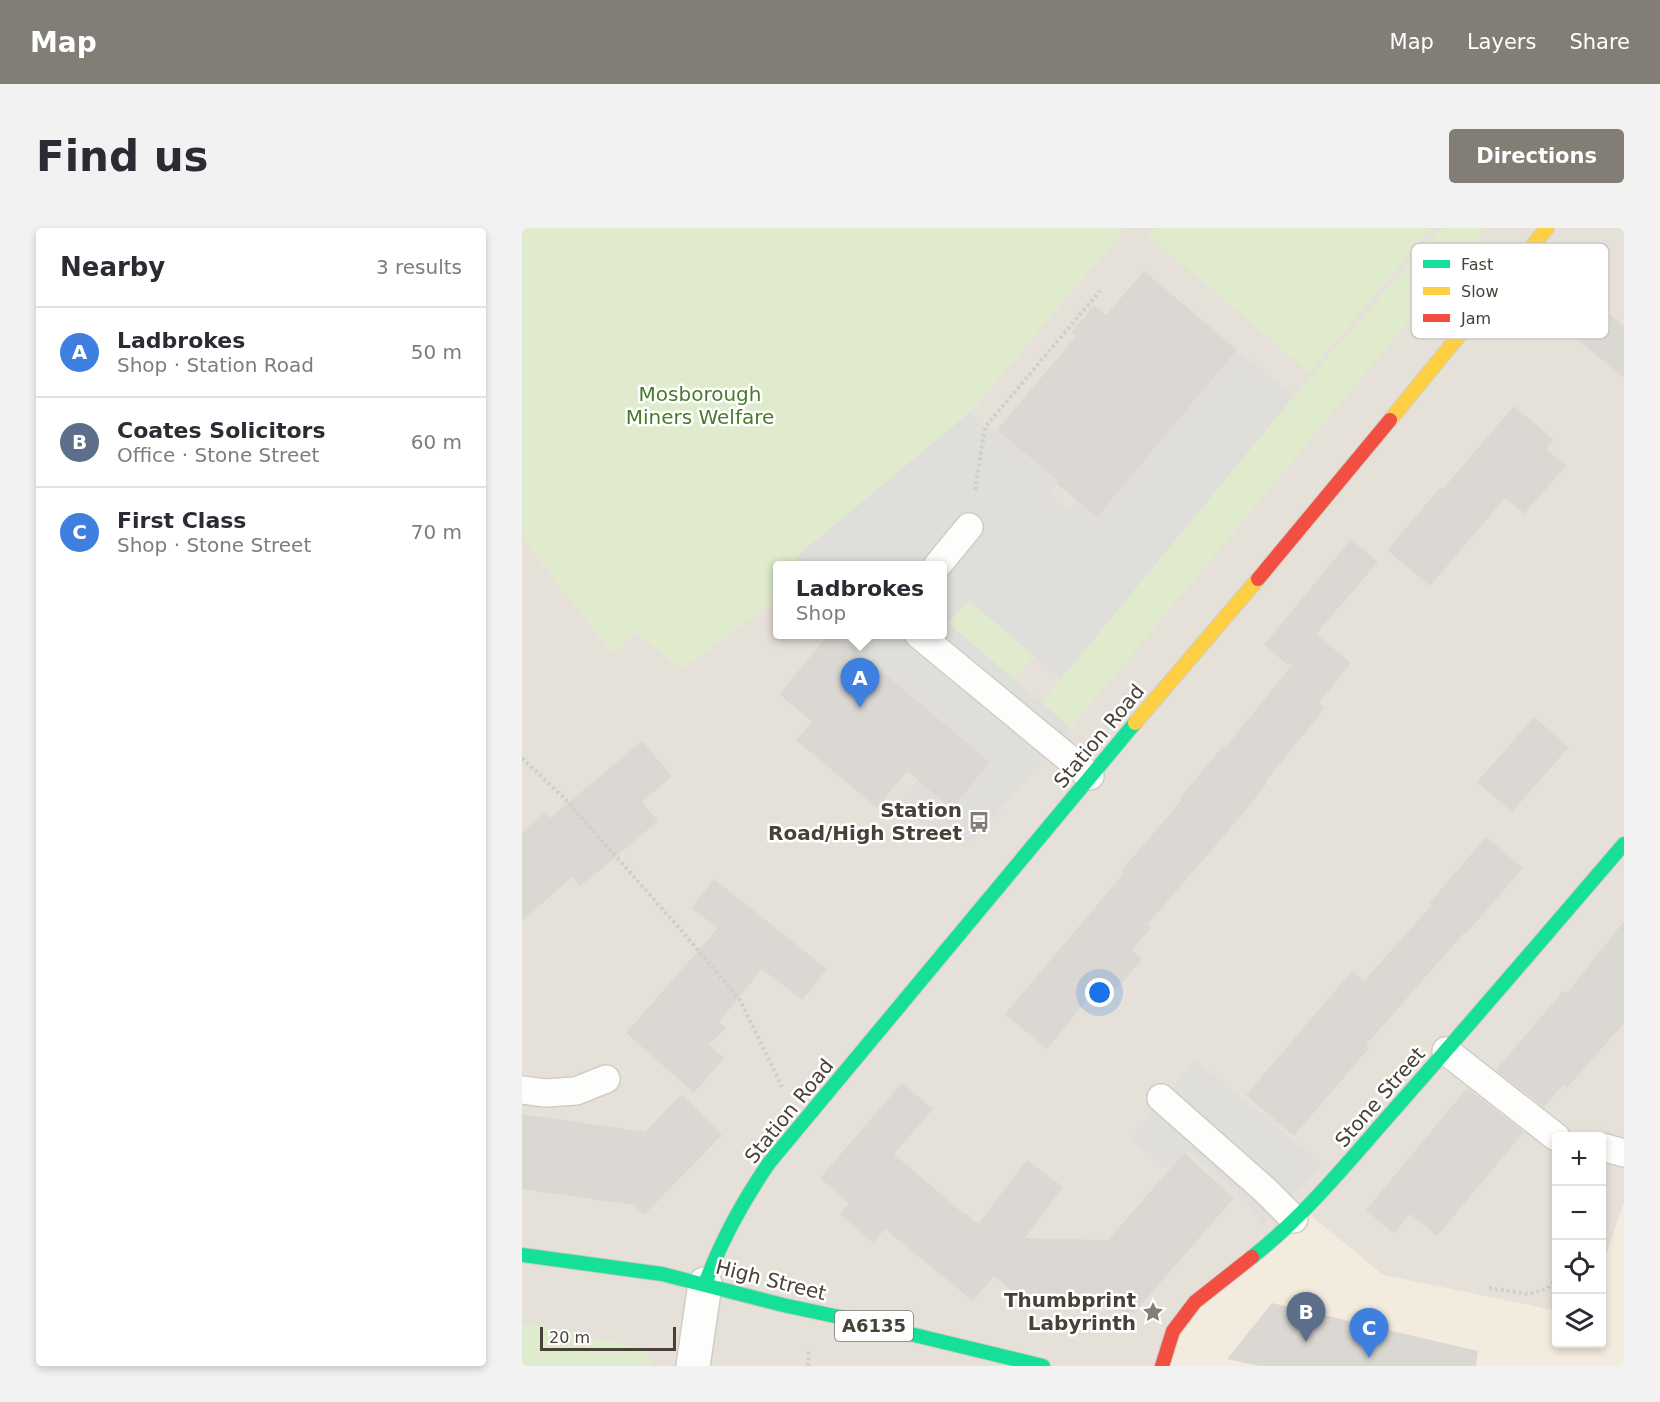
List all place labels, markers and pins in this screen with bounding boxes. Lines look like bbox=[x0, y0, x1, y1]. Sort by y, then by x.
pin: A bbox=[840, 658, 880, 708]
place label: Station Road/High Street bbox=[768, 798, 962, 845]
bus stop icon: Station Road/High Street bbox=[967, 810, 991, 834]
place label: Thumbprint Labyrinth bbox=[1004, 1288, 1136, 1335]
pin: B bbox=[1286, 1292, 1326, 1342]
place icon: Thumbprint Labyrinth bbox=[1141, 1300, 1165, 1324]
pin: C bbox=[1350, 1308, 1388, 1358]

